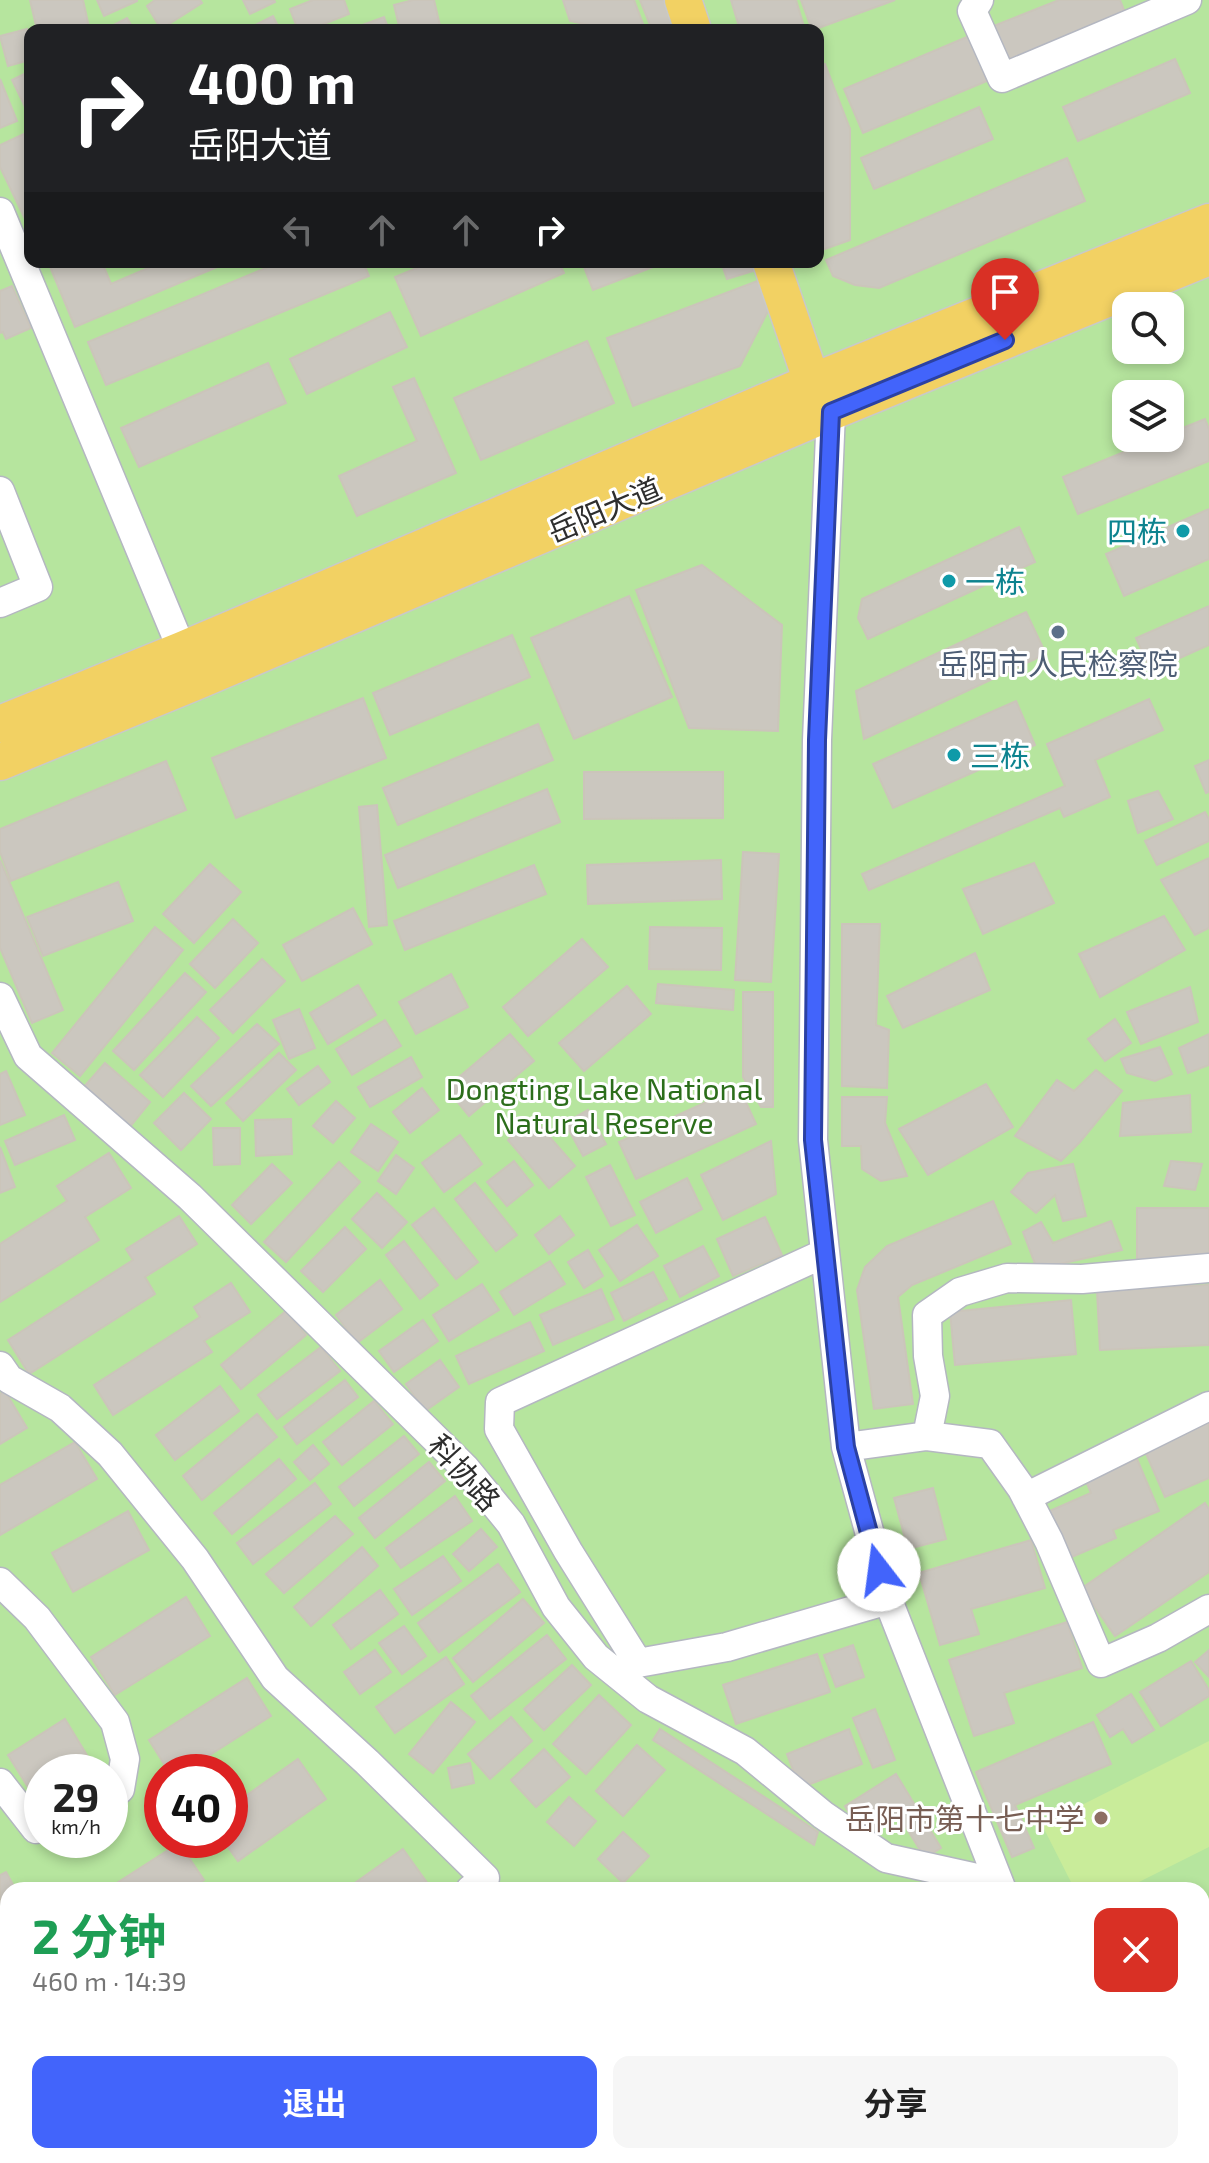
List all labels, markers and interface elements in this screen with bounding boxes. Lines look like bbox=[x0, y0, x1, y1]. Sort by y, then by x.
text: 400 m bbox=[188, 48, 356, 115]
icon: right bbox=[56, 56, 160, 160]
text: 岳阳大道 bbox=[188, 122, 332, 165]
icon: left bbox=[276, 208, 320, 252]
icon: ahead bbox=[360, 208, 404, 252]
icon: ahead bbox=[444, 208, 488, 252]
icon: right bbox=[528, 208, 572, 252]
pin bbox=[971, 258, 1039, 340]
icon: arrive bbox=[983, 270, 1027, 314]
map controls bbox=[1112, 292, 1184, 452]
button: search bbox=[1112, 292, 1184, 364]
button: layers bbox=[1112, 380, 1184, 452]
street label: 岳阳大道 bbox=[542, 469, 666, 549]
place label: 四栋 bbox=[1107, 513, 1167, 549]
marker: 四栋 bbox=[1174, 522, 1192, 540]
place label: 一栋 bbox=[965, 563, 1025, 599]
marker: 一栋 bbox=[940, 572, 958, 590]
marker: 岳阳市人民检察院 bbox=[1049, 623, 1067, 641]
place label: 岳阳市人民检察院 bbox=[938, 645, 1178, 681]
place label: 三栋 bbox=[970, 737, 1030, 773]
marker: 三栋 bbox=[945, 746, 963, 764]
park label: Dongting Lake National Natural Reserve bbox=[446, 1070, 762, 1140]
street label: 科协路 bbox=[422, 1427, 508, 1517]
position arrow bbox=[837, 1528, 921, 1612]
speed limit sign: 40 bbox=[144, 1754, 248, 1858]
text: 29 bbox=[53, 1772, 99, 1820]
place label: 岳阳市第十七中学 bbox=[845, 1800, 1085, 1836]
marker: 岳阳市第十七中学 bbox=[1092, 1809, 1110, 1827]
text: km/h bbox=[51, 1814, 101, 1838]
text: 2 分钟 bbox=[32, 1906, 166, 1964]
button: close bbox=[1094, 1908, 1178, 1992]
text: 460 m · 14:39 bbox=[32, 1965, 187, 1996]
button: 退出 bbox=[32, 2056, 597, 2148]
button: 分享 bbox=[613, 2056, 1178, 2148]

